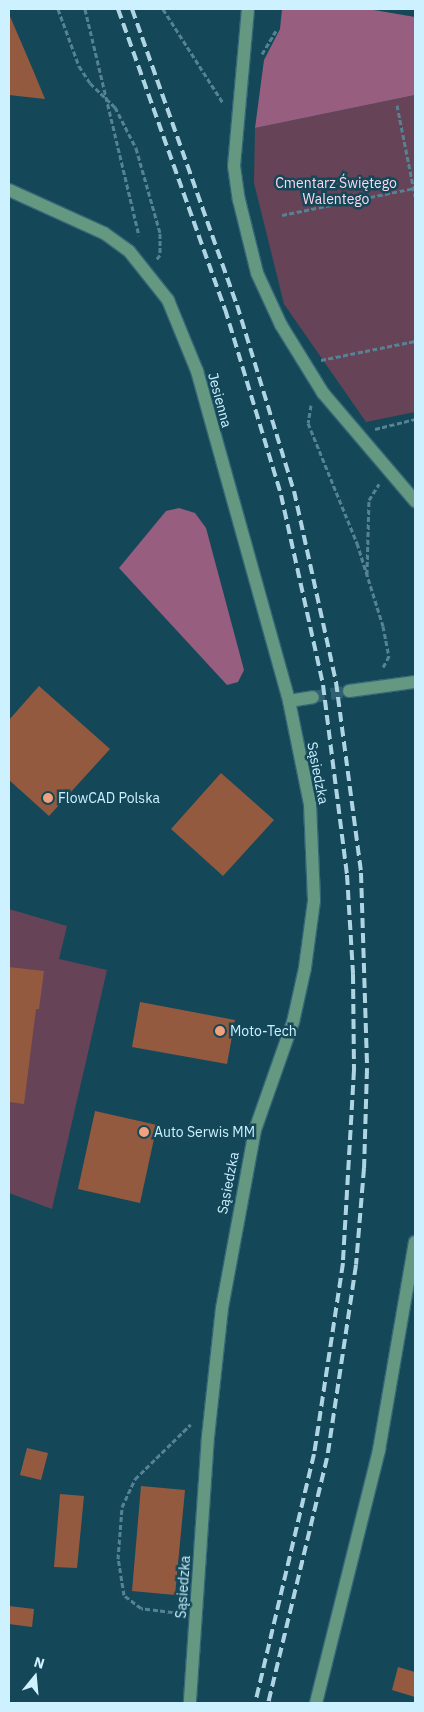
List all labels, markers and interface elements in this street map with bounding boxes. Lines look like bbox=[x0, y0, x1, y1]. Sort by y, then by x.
park label: Cmentarz Świętego Walentego bbox=[275, 175, 397, 208]
street label: Jesienna bbox=[205, 371, 235, 429]
street label: Sąsiedzka bbox=[304, 740, 332, 806]
place label: FlowCAD Polska bbox=[58, 790, 160, 806]
marker: FlowCAD Polska bbox=[42, 792, 54, 804]
place label: Moto-Tech bbox=[230, 1023, 297, 1039]
marker: Moto-Tech bbox=[214, 1025, 226, 1037]
place label: Auto Serwis MM bbox=[154, 1124, 255, 1140]
marker: Auto Serwis MM bbox=[138, 1126, 150, 1138]
street label: Sąsiedzka bbox=[214, 1150, 242, 1216]
street label: Sąsiedzka bbox=[172, 1555, 194, 1619]
north arrow bbox=[10, 1652, 60, 1702]
text: N bbox=[32, 1653, 47, 1673]

